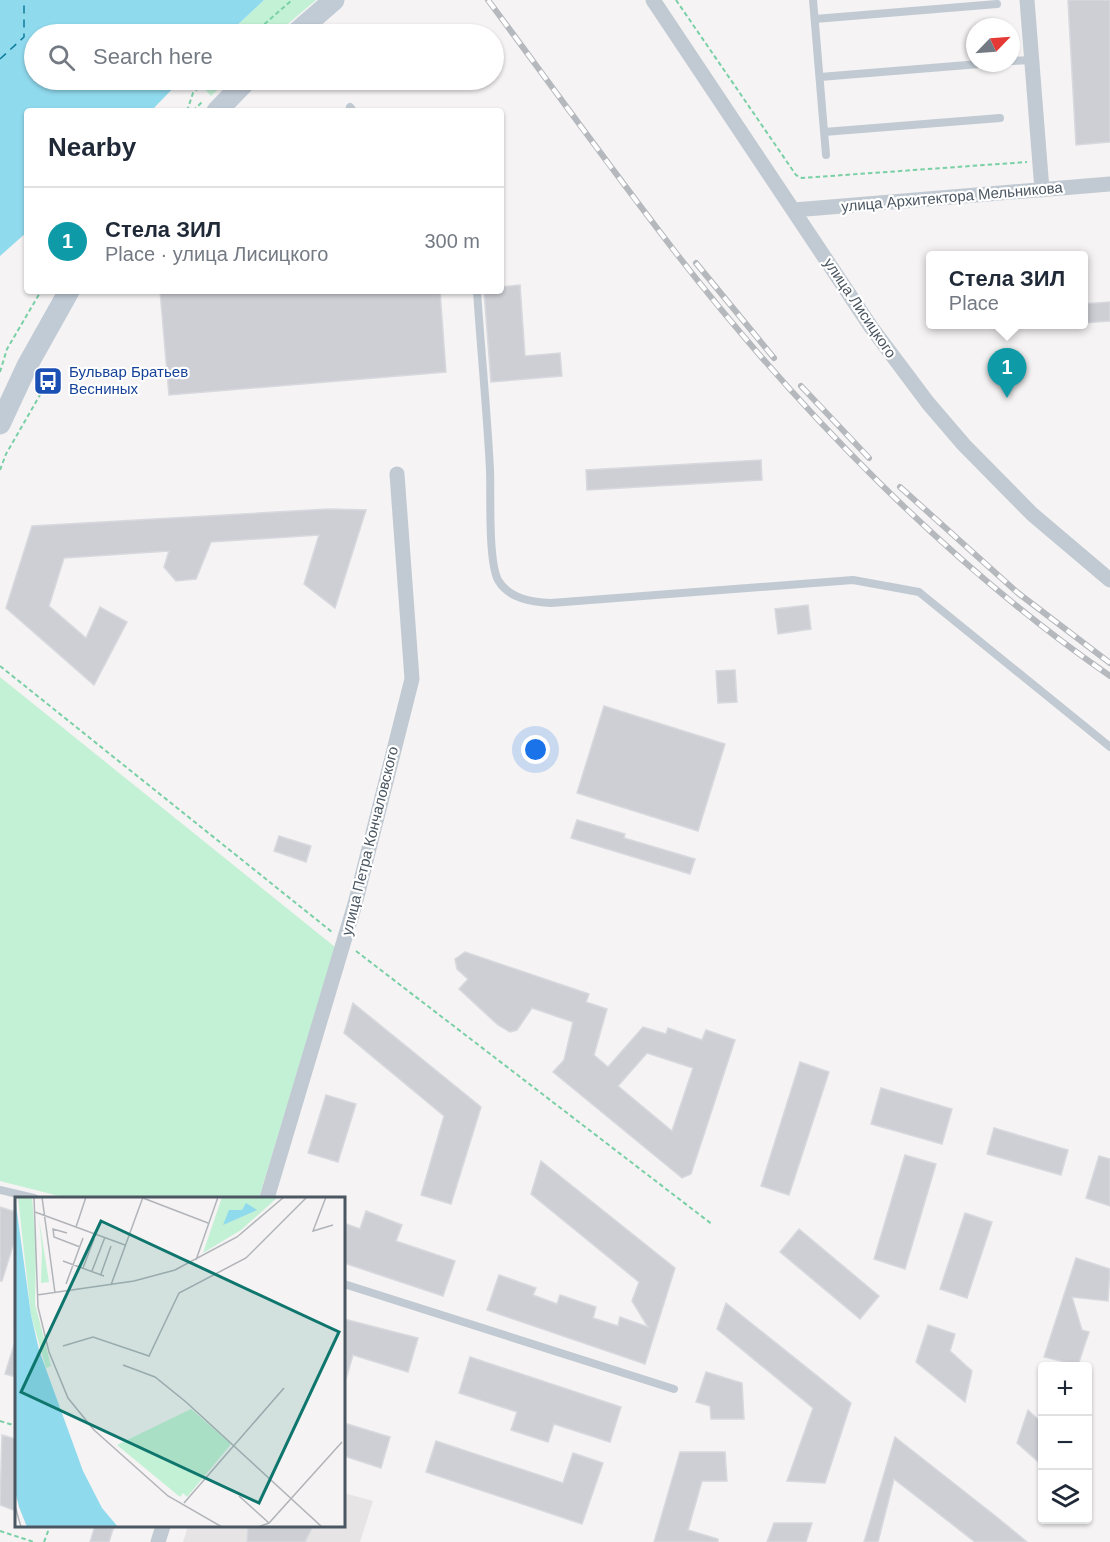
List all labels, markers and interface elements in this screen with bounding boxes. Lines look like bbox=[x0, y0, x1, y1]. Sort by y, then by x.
north arrow bbox=[966, 18, 1020, 72]
search box bbox=[24, 24, 504, 90]
icon: search bbox=[45, 41, 78, 74]
text: Search here bbox=[93, 44, 213, 69]
text: Nearby bbox=[48, 132, 136, 162]
street label: улица Архитектора Мельникова bbox=[841, 178, 1064, 215]
text: Стела ЗИЛ bbox=[105, 217, 221, 242]
text: 1 bbox=[62, 230, 73, 252]
text: 300 m bbox=[424, 230, 480, 252]
text: Place · улица Лисицкого bbox=[105, 243, 328, 265]
popup bbox=[926, 251, 1088, 329]
street label: улица Лисицкого bbox=[821, 255, 900, 361]
text: Стела ЗИЛ bbox=[949, 266, 1065, 291]
text: Place bbox=[949, 292, 999, 314]
pin: 1 bbox=[988, 348, 1026, 398]
place label: Бульвар Братьев Весниных bbox=[69, 363, 188, 397]
bus stop icon: Бульвар Братьев Весниных bbox=[32, 365, 64, 397]
your location bbox=[521, 735, 550, 764]
street label: улица Петра Кончаловского bbox=[338, 745, 401, 937]
inset map bbox=[15, 1197, 345, 1527]
map controls bbox=[1038, 1362, 1092, 1524]
button: + bbox=[1038, 1362, 1092, 1416]
button: − bbox=[1038, 1416, 1092, 1470]
button: layers bbox=[1038, 1470, 1092, 1524]

